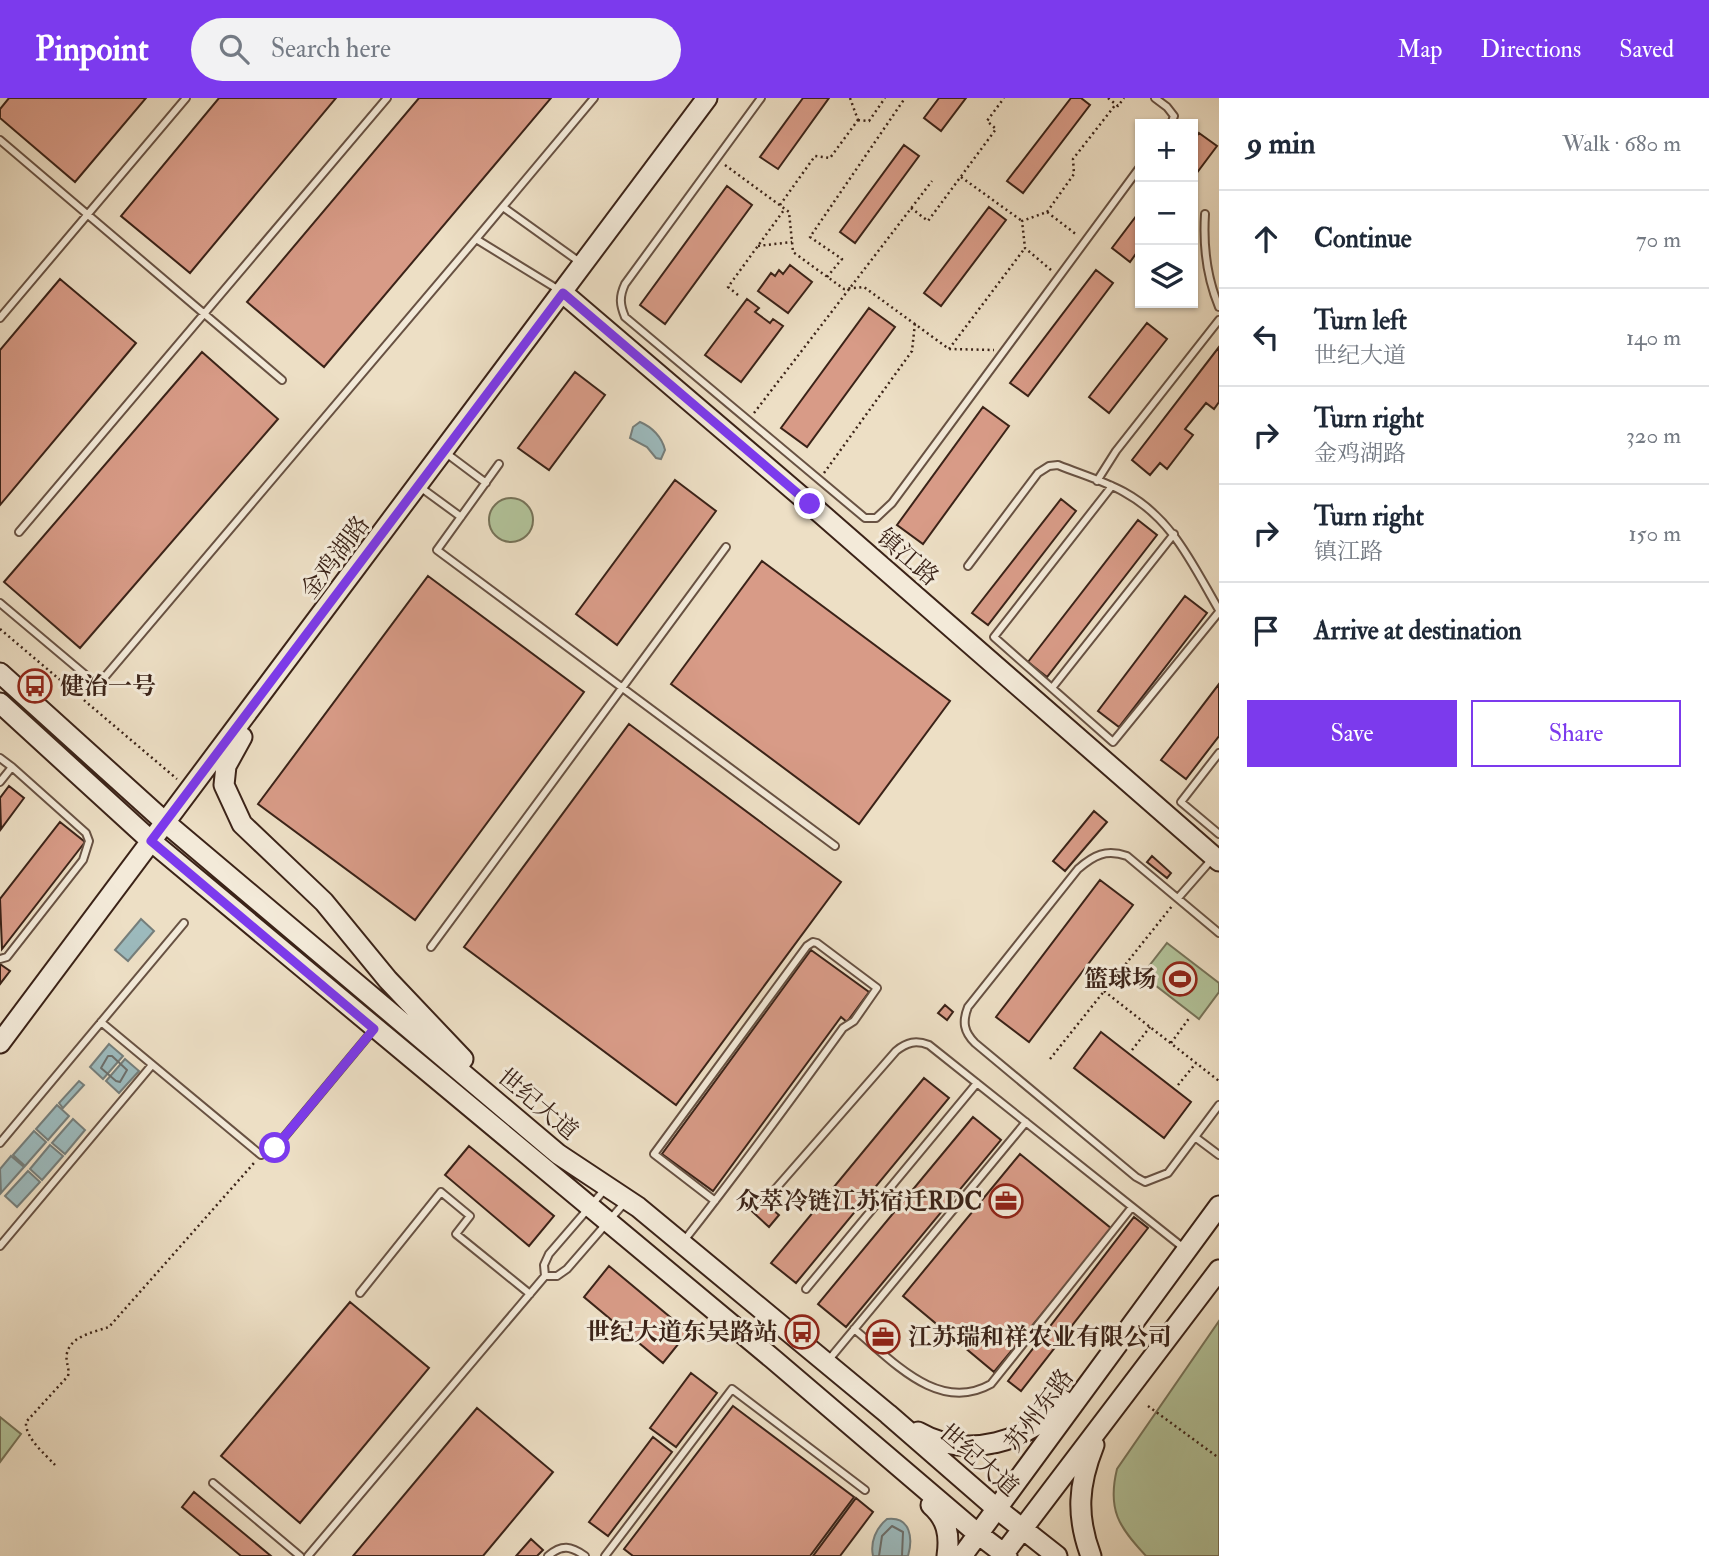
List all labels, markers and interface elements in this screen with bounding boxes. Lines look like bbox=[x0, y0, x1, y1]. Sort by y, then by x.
search box bbox=[191, 18, 681, 81]
text: Pinpoint bbox=[35, 29, 149, 70]
icon: search bbox=[215, 30, 253, 68]
text: Search here bbox=[271, 33, 391, 65]
text: Map bbox=[1397, 34, 1442, 65]
text: Directions bbox=[1480, 34, 1581, 65]
text: Saved bbox=[1619, 34, 1674, 65]
map controls bbox=[1135, 119, 1198, 308]
button: + bbox=[1135, 119, 1198, 182]
text: 9 min bbox=[1247, 125, 1315, 162]
text: Walk · 680 m bbox=[1562, 129, 1681, 158]
button: − bbox=[1135, 182, 1198, 245]
icon: ahead bbox=[1247, 220, 1285, 258]
text: Continue bbox=[1314, 223, 1412, 255]
text: 70 m bbox=[1636, 225, 1681, 254]
button: layers bbox=[1135, 245, 1198, 308]
text: Turn left bbox=[1314, 305, 1407, 337]
icon: left bbox=[1247, 318, 1285, 356]
text: 140 m bbox=[1626, 323, 1681, 352]
text: 世纪大道 bbox=[1314, 341, 1406, 370]
text: Turn right bbox=[1314, 403, 1424, 435]
icon: right bbox=[1247, 416, 1285, 454]
text: 320 m bbox=[1626, 421, 1681, 450]
text: 金鸡湖路 bbox=[1314, 439, 1406, 468]
route end bbox=[794, 488, 825, 519]
text: Turn right bbox=[1314, 501, 1424, 533]
street label: 金鸡湖路 bbox=[294, 510, 377, 605]
icon: right bbox=[1247, 514, 1285, 552]
text: 150 m bbox=[1628, 519, 1681, 548]
street label: 镇江路 bbox=[870, 522, 945, 593]
text: 镇江路 bbox=[1314, 537, 1383, 566]
icon: arrive bbox=[1247, 612, 1285, 650]
text: Arrive at destination bbox=[1314, 615, 1522, 647]
bus stop icon: 健治一号 bbox=[16, 667, 54, 705]
place label: 健治一号 bbox=[60, 671, 156, 702]
button: Save bbox=[1247, 700, 1457, 767]
button: Share bbox=[1471, 700, 1681, 767]
sports icon: 篮球场 bbox=[1161, 960, 1199, 998]
place label: 篮球场 bbox=[1084, 964, 1156, 995]
street label: 世纪大道 bbox=[491, 1062, 584, 1147]
route start bbox=[259, 1132, 290, 1163]
office icon: 众萃冷链江苏宿迁RDC bbox=[987, 1182, 1025, 1220]
place label: 众萃冷链江苏宿迁RDC bbox=[736, 1186, 982, 1217]
bus stop icon: 世纪大道东吴路站 bbox=[783, 1313, 821, 1351]
place label: 世纪大道东吴路站 bbox=[586, 1317, 778, 1348]
office icon: 江苏瑞和祥农业有限公司 bbox=[864, 1318, 902, 1356]
place label: 江苏瑞和祥农业有限公司 bbox=[908, 1322, 1172, 1353]
street label: 苏州东路 bbox=[998, 1363, 1081, 1458]
street label: 世纪大道 bbox=[932, 1417, 1025, 1504]

